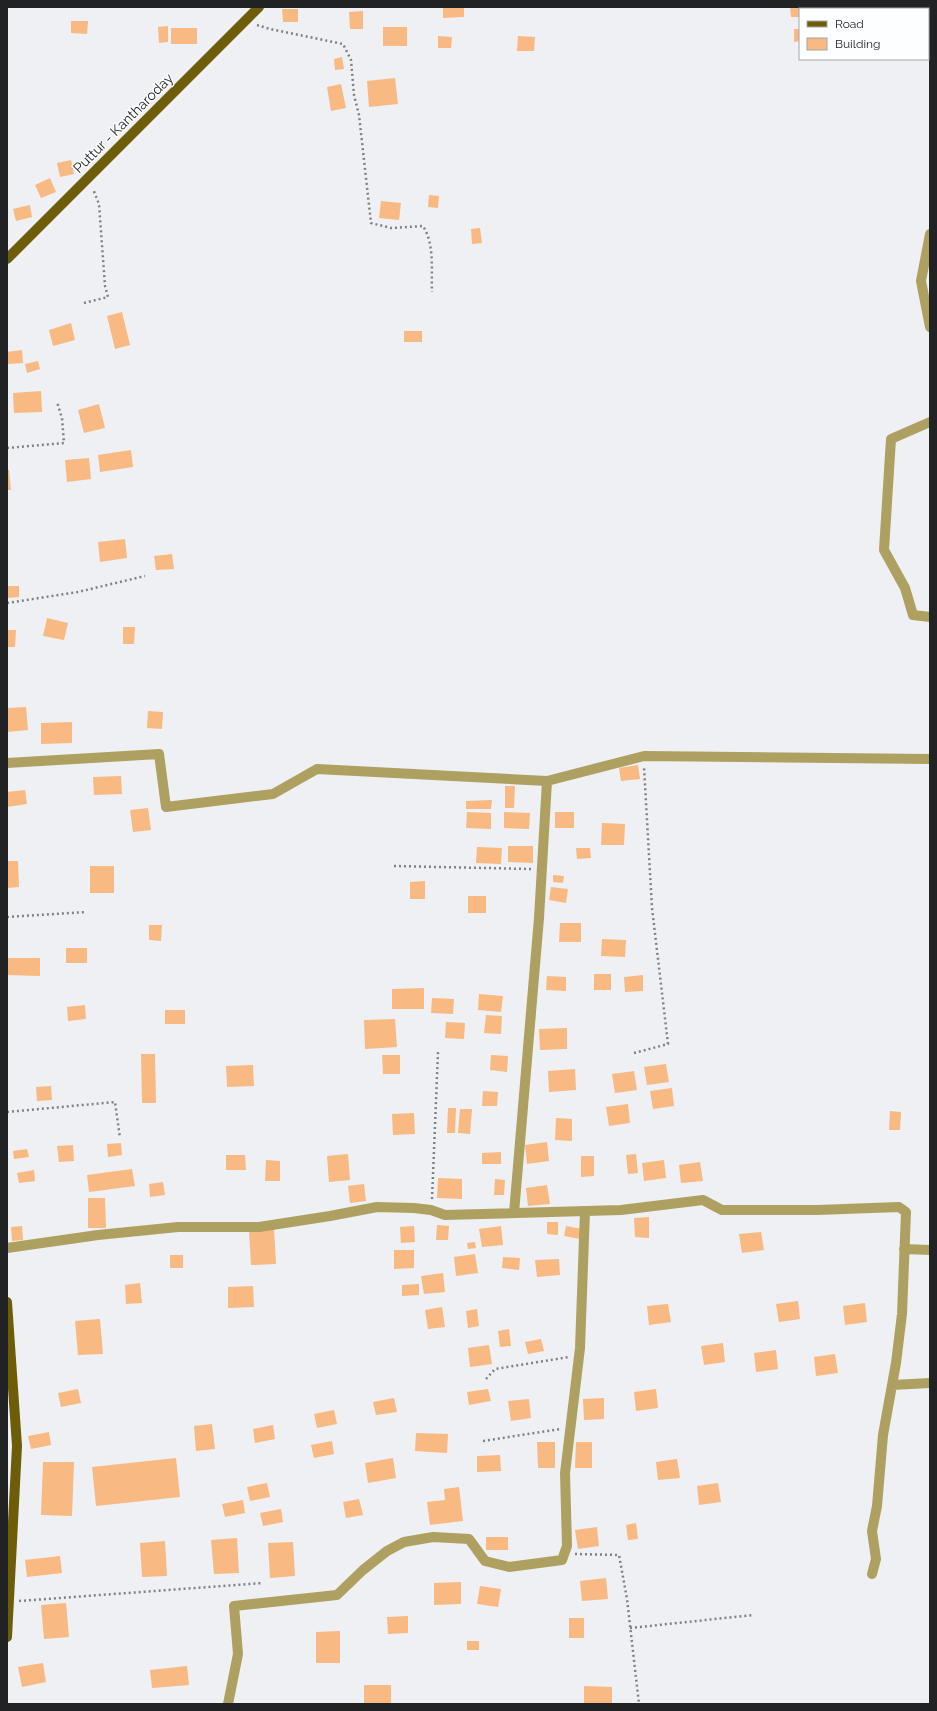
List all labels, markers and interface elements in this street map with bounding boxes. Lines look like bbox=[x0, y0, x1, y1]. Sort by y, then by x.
legend bbox=[799, 8, 929, 60]
text: Road bbox=[835, 17, 864, 31]
text: Building bbox=[835, 37, 881, 51]
street label: Puttur - Kantharoday bbox=[70, 70, 176, 176]

